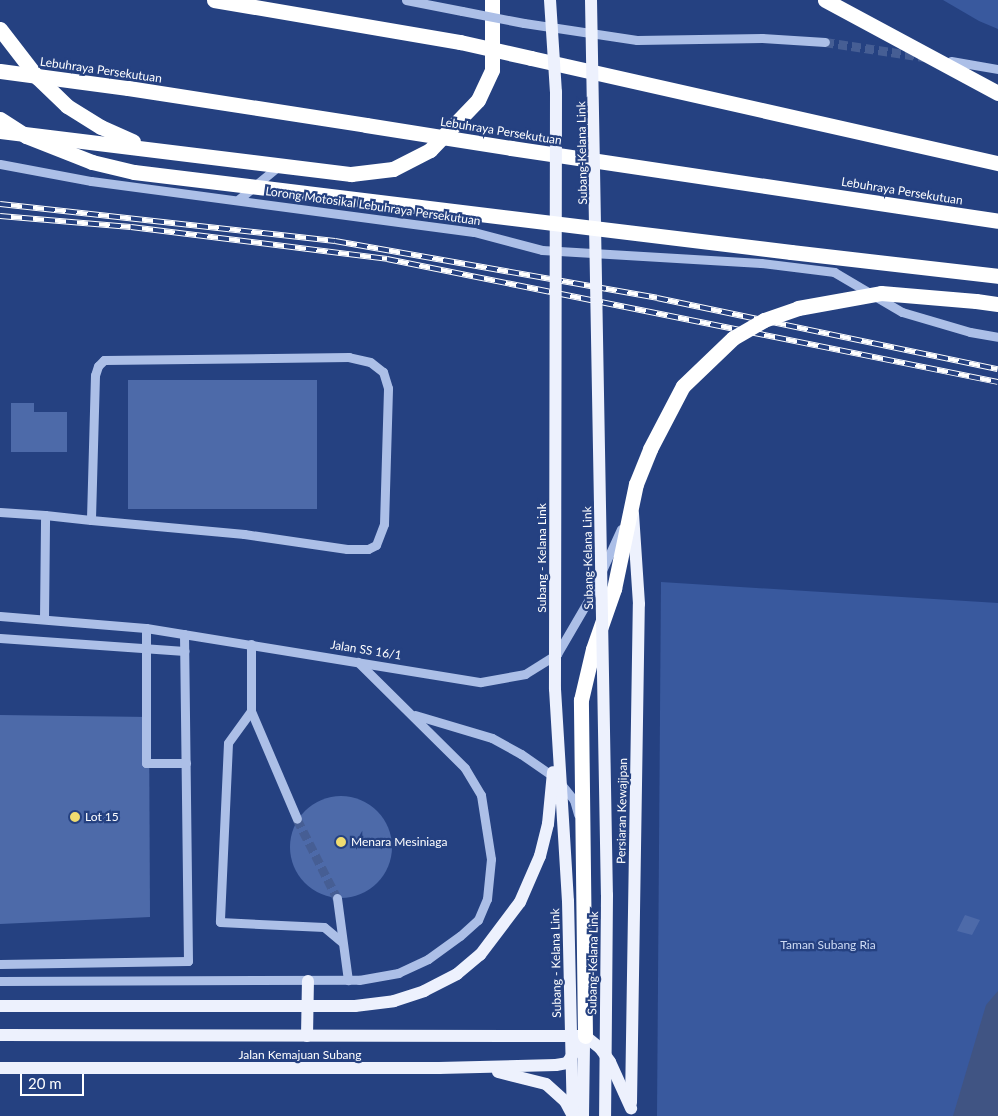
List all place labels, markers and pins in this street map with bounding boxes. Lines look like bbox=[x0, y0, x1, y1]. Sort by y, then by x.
place label: Lot 15 bbox=[85, 810, 119, 824]
marker: Lot 15 bbox=[69, 811, 81, 823]
place label: Menara Mesiniaga bbox=[351, 835, 447, 849]
marker: Menara Mesiniaga bbox=[335, 836, 347, 848]

